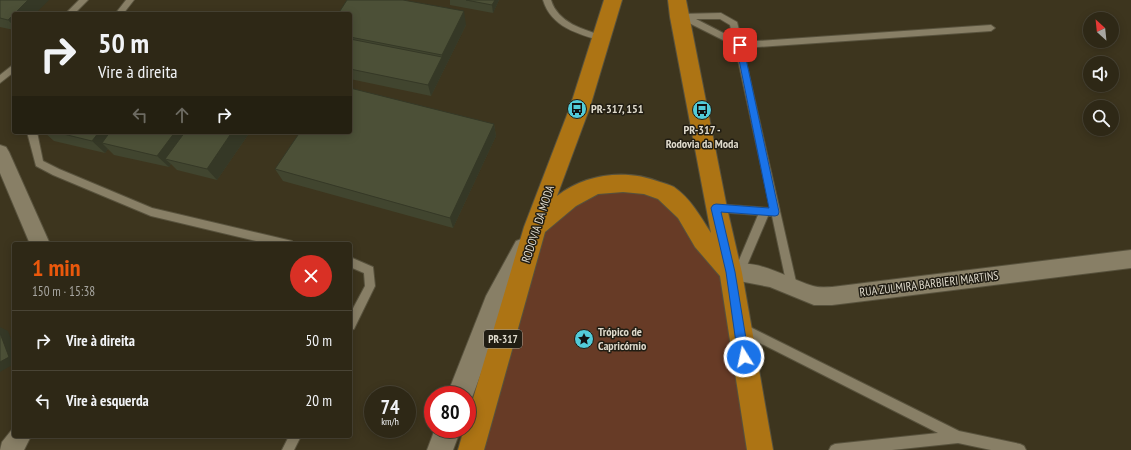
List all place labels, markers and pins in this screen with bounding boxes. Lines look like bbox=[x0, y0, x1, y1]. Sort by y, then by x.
pin bbox=[723, 28, 757, 62]
bus stop icon: PR-317, 151 bbox=[566, 98, 588, 120]
bus stop icon: PR-317 - Rodovia da Moda bbox=[691, 99, 713, 121]
place label: PR-317, 151 bbox=[591, 101, 644, 116]
place label: PR-317 - Rodovia da Moda bbox=[666, 122, 738, 151]
place label: Trópico de Capricórnio bbox=[598, 324, 647, 353]
place icon: Trópico de Capricórnio bbox=[573, 328, 595, 350]

